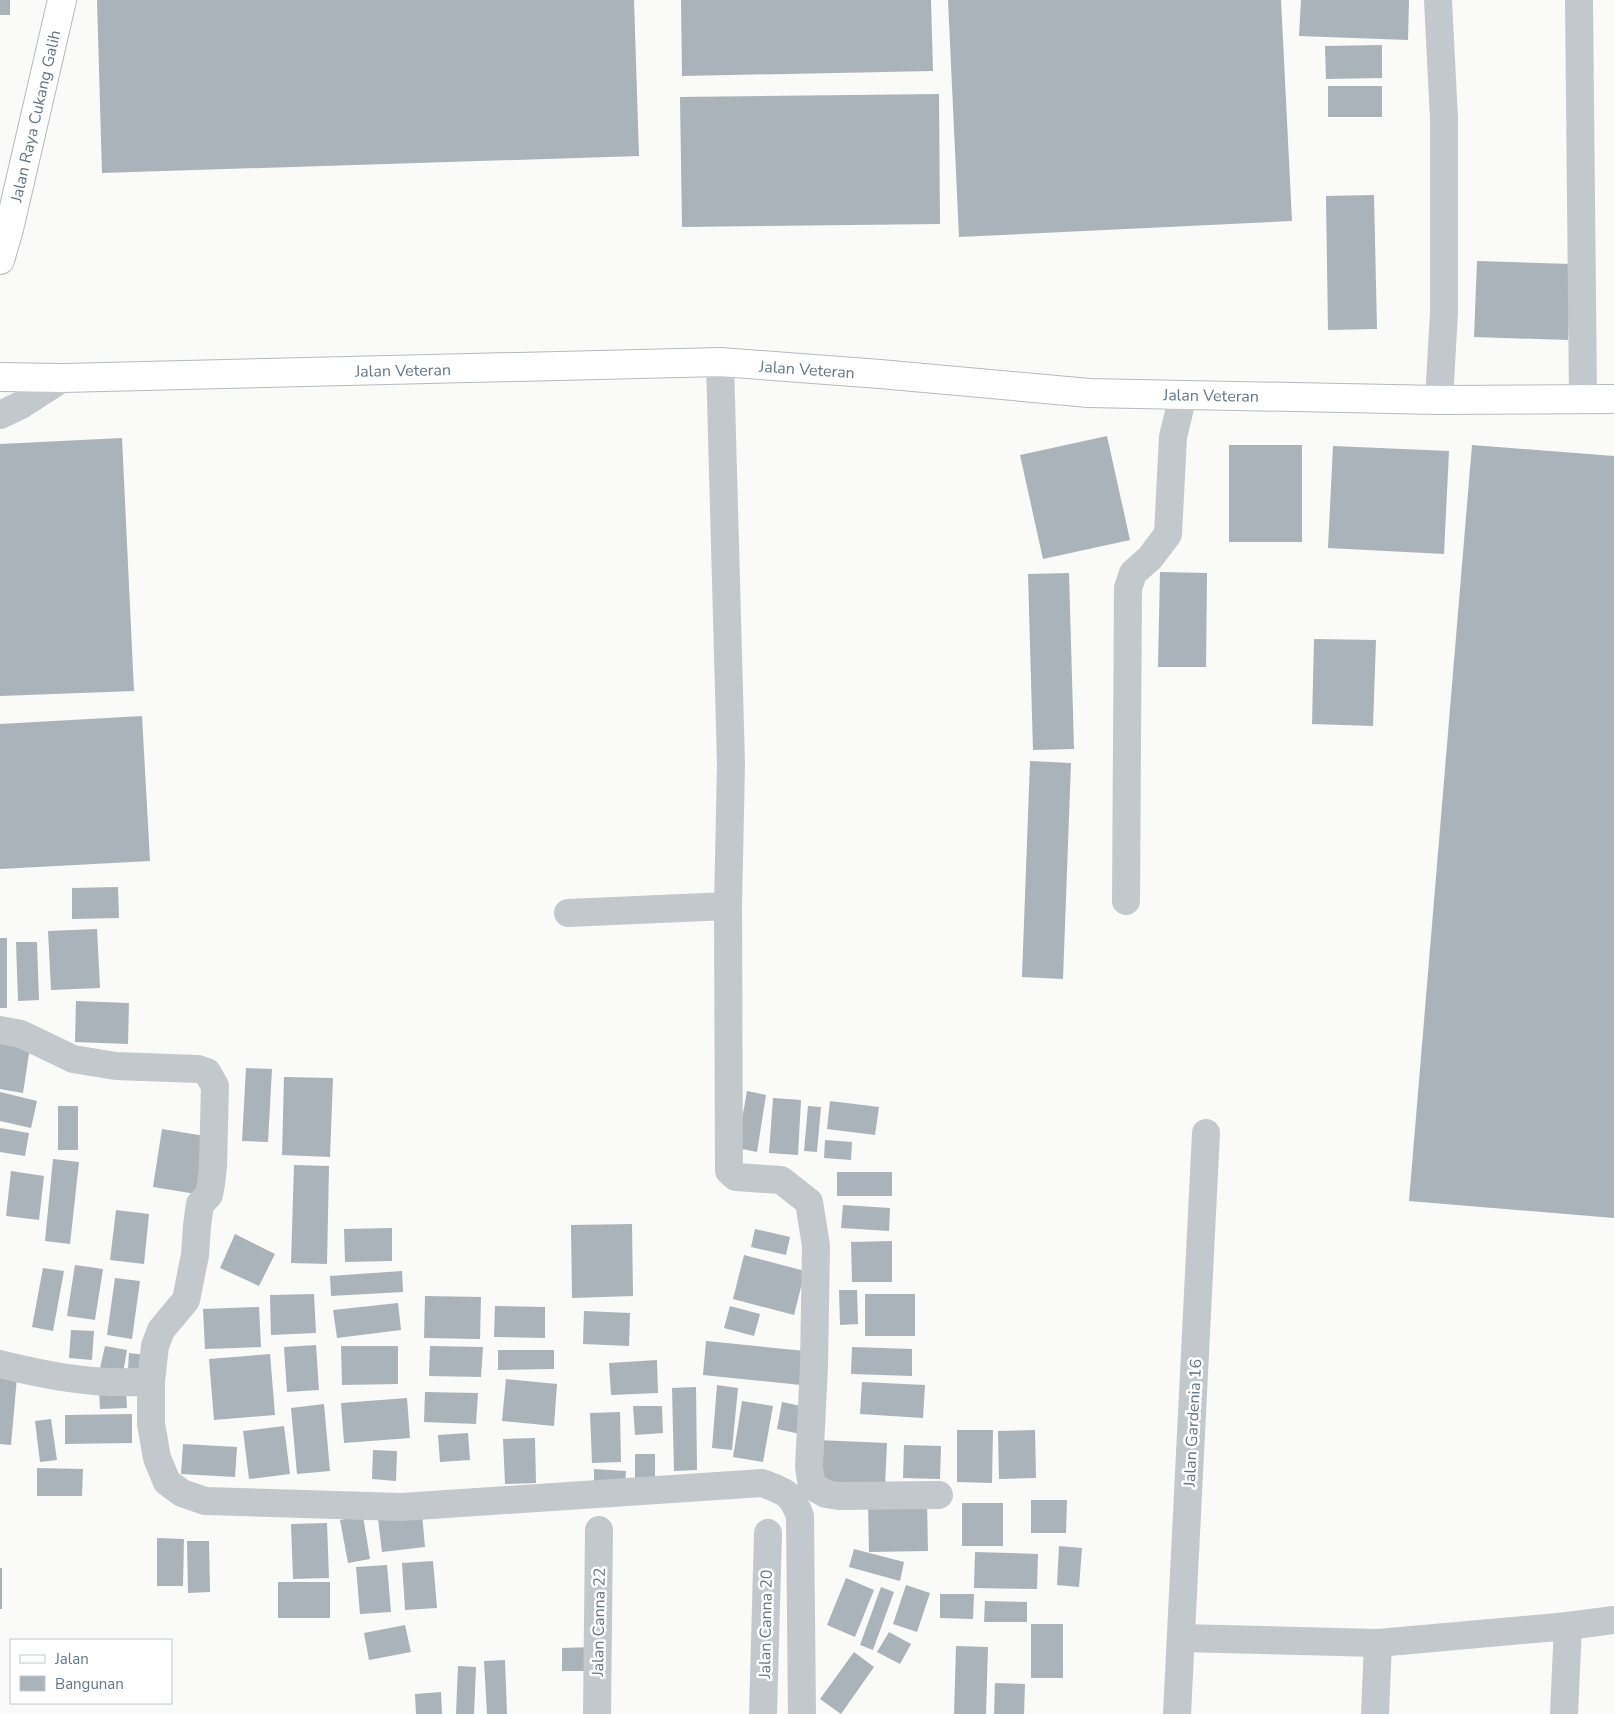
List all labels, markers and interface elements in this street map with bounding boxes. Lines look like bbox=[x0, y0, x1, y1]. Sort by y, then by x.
street label: Jalan Raya Cukang Galih bbox=[5, 28, 66, 205]
street label: Jalan Veteran bbox=[757, 356, 856, 384]
street label: Jalan Veteran bbox=[354, 359, 451, 383]
street label: Jalan Veteran bbox=[1162, 384, 1259, 408]
street label: Jalan Gardenia 16 bbox=[1179, 1358, 1207, 1489]
street label: Jalan Canna 22 bbox=[587, 1567, 611, 1678]
street label: Jalan Canna 20 bbox=[754, 1569, 778, 1680]
legend bbox=[10, 1639, 172, 1704]
text: Jalan bbox=[54, 1649, 89, 1669]
text: Bangunan bbox=[55, 1674, 124, 1694]

